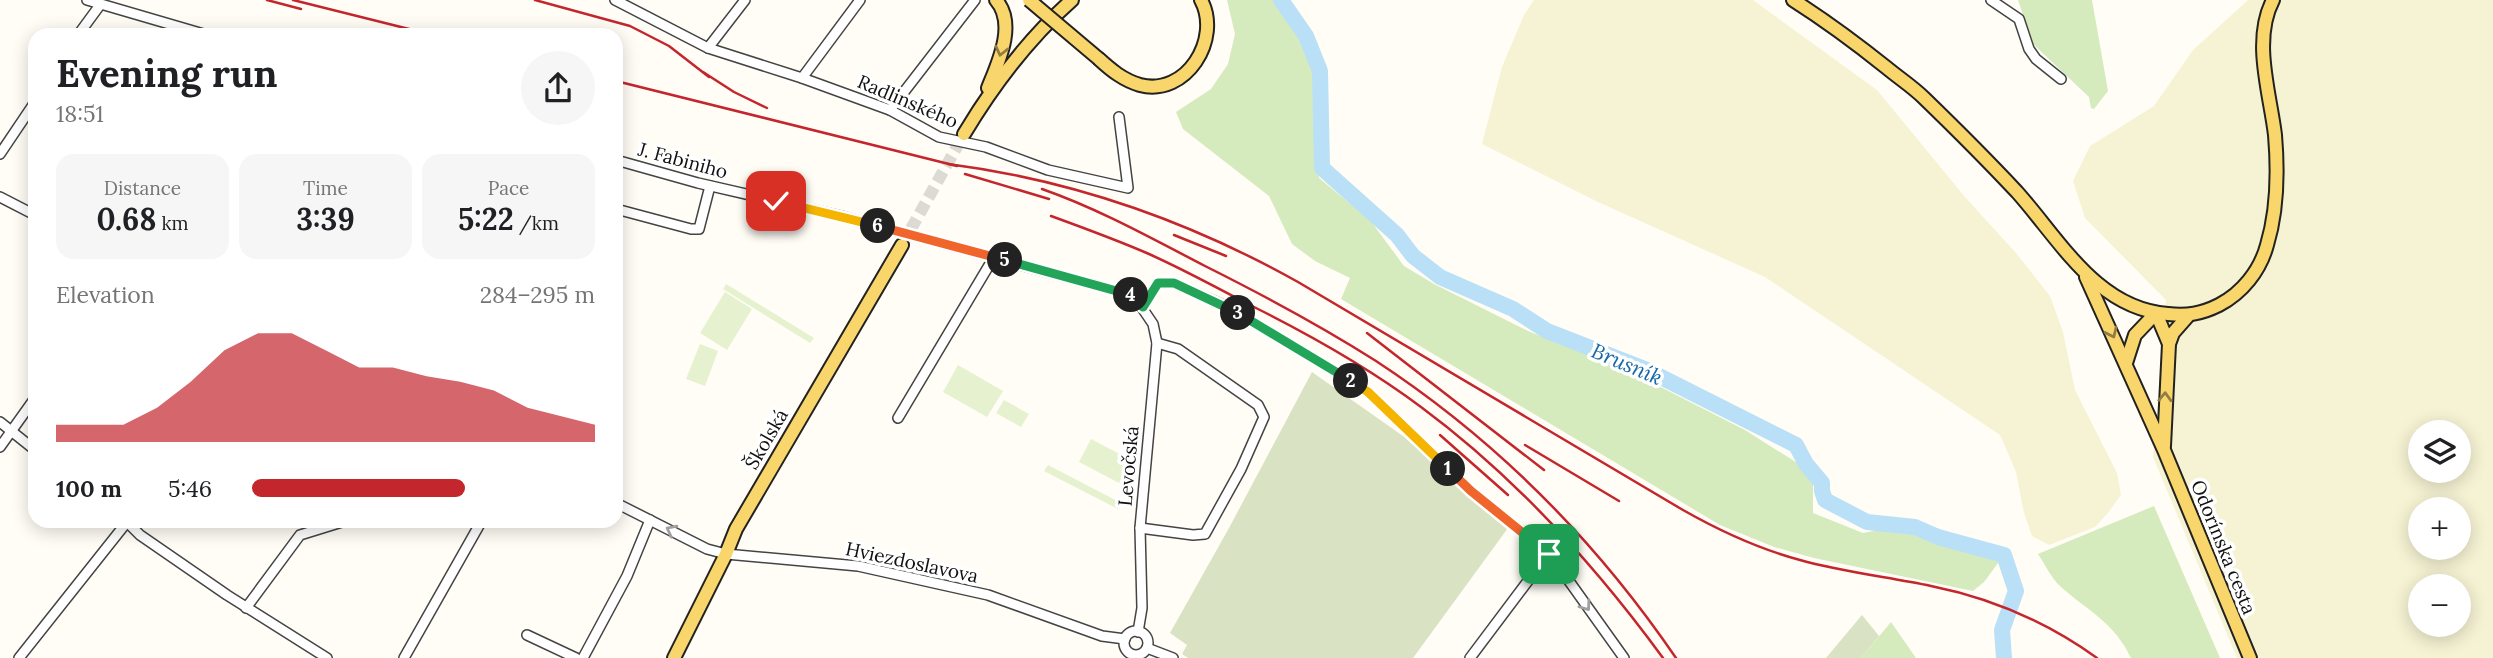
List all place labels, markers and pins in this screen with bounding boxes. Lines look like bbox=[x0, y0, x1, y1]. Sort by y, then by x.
pin bbox=[746, 171, 806, 231]
pin: 6 bbox=[860, 208, 896, 244]
pin: 5 bbox=[988, 243, 1023, 278]
pin: 4 bbox=[1114, 278, 1148, 312]
pin: 3 bbox=[1220, 296, 1256, 330]
pin: 2 bbox=[1334, 364, 1368, 398]
pin: 1 bbox=[1430, 452, 1466, 486]
pin bbox=[1519, 524, 1579, 584]

